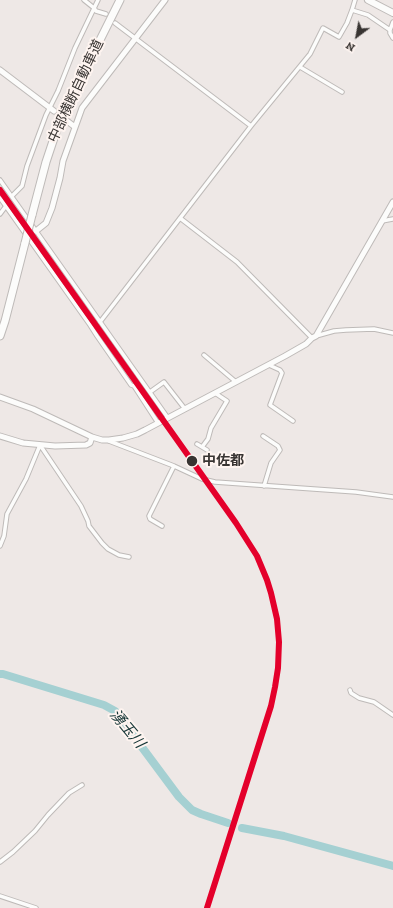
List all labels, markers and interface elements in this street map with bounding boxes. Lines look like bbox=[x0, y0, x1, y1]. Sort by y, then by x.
north arrow bbox=[337, 16, 377, 56]
street label: 中部横断自動車道 bbox=[45, 37, 107, 145]
text: N bbox=[343, 39, 357, 54]
place label: 中佐都 bbox=[202, 453, 244, 469]
marker: 中佐都 bbox=[185, 454, 199, 468]
water label: 湧玉川 bbox=[106, 706, 148, 752]

